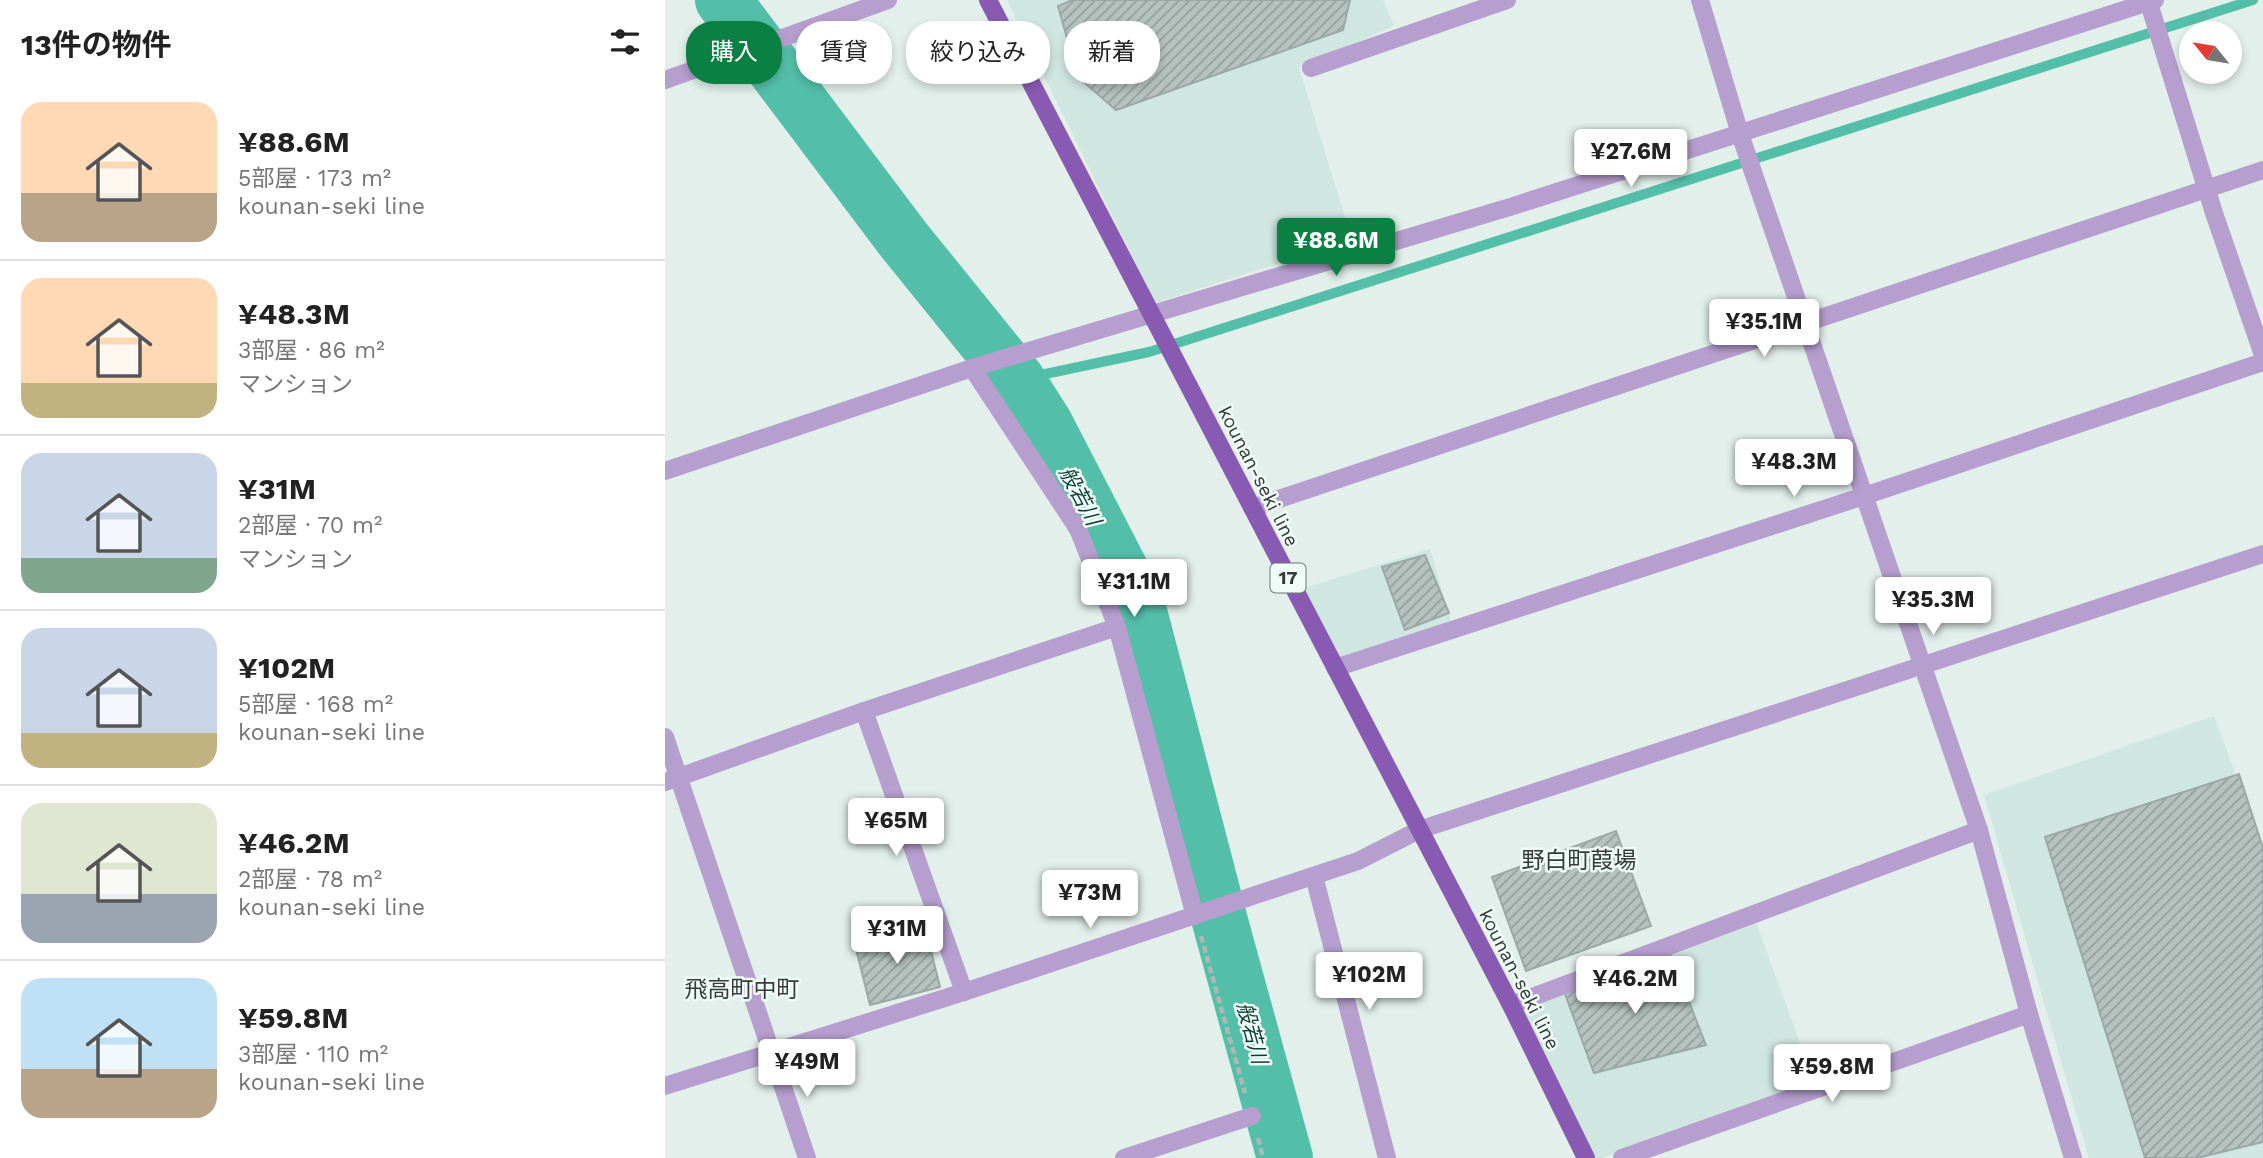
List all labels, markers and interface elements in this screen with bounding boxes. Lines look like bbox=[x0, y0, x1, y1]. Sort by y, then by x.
chip: 購入 bbox=[686, 21, 782, 84]
chip: 賃貸 bbox=[796, 21, 892, 84]
chip: 絞り込み bbox=[906, 21, 1050, 84]
chip: 新着 bbox=[1064, 21, 1160, 84]
north arrow bbox=[2179, 21, 2242, 84]
map controls bbox=[2179, 21, 2242, 84]
icon: filters bbox=[606, 23, 644, 61]
text: 13件の物件 bbox=[21, 27, 172, 62]
text: ¥88.6M bbox=[238, 124, 350, 159]
icon: home bbox=[77, 130, 161, 214]
pin: ¥27.6M bbox=[1574, 130, 1688, 189]
text: ¥27.6M bbox=[1590, 138, 1672, 165]
text: 5部屋 · 173 m² bbox=[238, 165, 391, 192]
text: kounan-seki line bbox=[238, 193, 425, 220]
pin: ¥88.6M bbox=[1279, 218, 1393, 278]
text: ¥88.6M bbox=[1293, 227, 1379, 254]
text: ¥48.3M bbox=[238, 296, 350, 331]
pin: ¥35.1M bbox=[1707, 300, 1821, 359]
icon: home bbox=[77, 306, 161, 390]
text: ¥35.1M bbox=[1725, 308, 1803, 335]
text: 3部屋 · 86 m² bbox=[238, 337, 385, 364]
text: マンション bbox=[238, 371, 353, 398]
street label: kounan-seki line bbox=[1213, 402, 1304, 550]
pin: ¥48.3M bbox=[1737, 440, 1851, 499]
text: ¥48.3M bbox=[1751, 448, 1837, 475]
water label: 般若川 bbox=[1055, 462, 1107, 531]
text: ¥31M bbox=[238, 471, 316, 506]
icon: home bbox=[77, 481, 161, 565]
text: 2部屋 · 70 m² bbox=[238, 512, 382, 539]
text: マンション bbox=[238, 546, 353, 573]
pin: ¥31.1M bbox=[1077, 560, 1191, 619]
road number: 17 bbox=[1271, 564, 1305, 592]
text: ¥31.1M bbox=[1097, 568, 1171, 595]
pin: ¥35.3M bbox=[1876, 578, 1990, 637]
text: ¥35.3M bbox=[1891, 586, 1975, 613]
text: ¥102M bbox=[238, 650, 335, 685]
icon: home bbox=[77, 656, 161, 740]
text: 5部屋 · 168 m² bbox=[238, 691, 393, 718]
text: kounan-seki line bbox=[238, 719, 425, 746]
pin: ¥65M bbox=[855, 798, 937, 858]
text: ¥65M bbox=[864, 807, 928, 834]
text: ¥46.2M bbox=[238, 825, 350, 860]
icon: home bbox=[77, 831, 161, 915]
district label: 野白町葭場 bbox=[1522, 847, 1637, 874]
text: 2部屋 · 78 m² bbox=[238, 866, 382, 893]
pin: ¥73M bbox=[1049, 870, 1131, 930]
text: ¥73M bbox=[1058, 879, 1122, 906]
text: kounan-seki line bbox=[238, 894, 425, 921]
street label: kounan-seki line bbox=[1474, 905, 1565, 1053]
pin: ¥31M bbox=[856, 906, 938, 966]
text: ¥31M bbox=[867, 915, 927, 942]
pin: ¥102M bbox=[1320, 953, 1418, 1012]
pin: ¥46.2M bbox=[1578, 956, 1692, 1016]
text: ¥102M bbox=[1332, 961, 1406, 988]
text: ¥46.2M bbox=[1592, 965, 1678, 992]
district label: 飛高町中町 bbox=[685, 976, 800, 1003]
water label: 般若川 bbox=[1232, 999, 1273, 1068]
text: ¥59.8M bbox=[238, 1000, 349, 1035]
icon: home bbox=[77, 1006, 161, 1090]
pin: ¥49M bbox=[766, 1040, 848, 1099]
text: 3部屋 · 110 m² bbox=[238, 1041, 388, 1068]
pin: ¥59.8M bbox=[1775, 1044, 1889, 1104]
text: ¥49M bbox=[774, 1048, 840, 1075]
text: ¥59.8M bbox=[1790, 1053, 1874, 1080]
text: kounan-seki line bbox=[238, 1069, 425, 1096]

